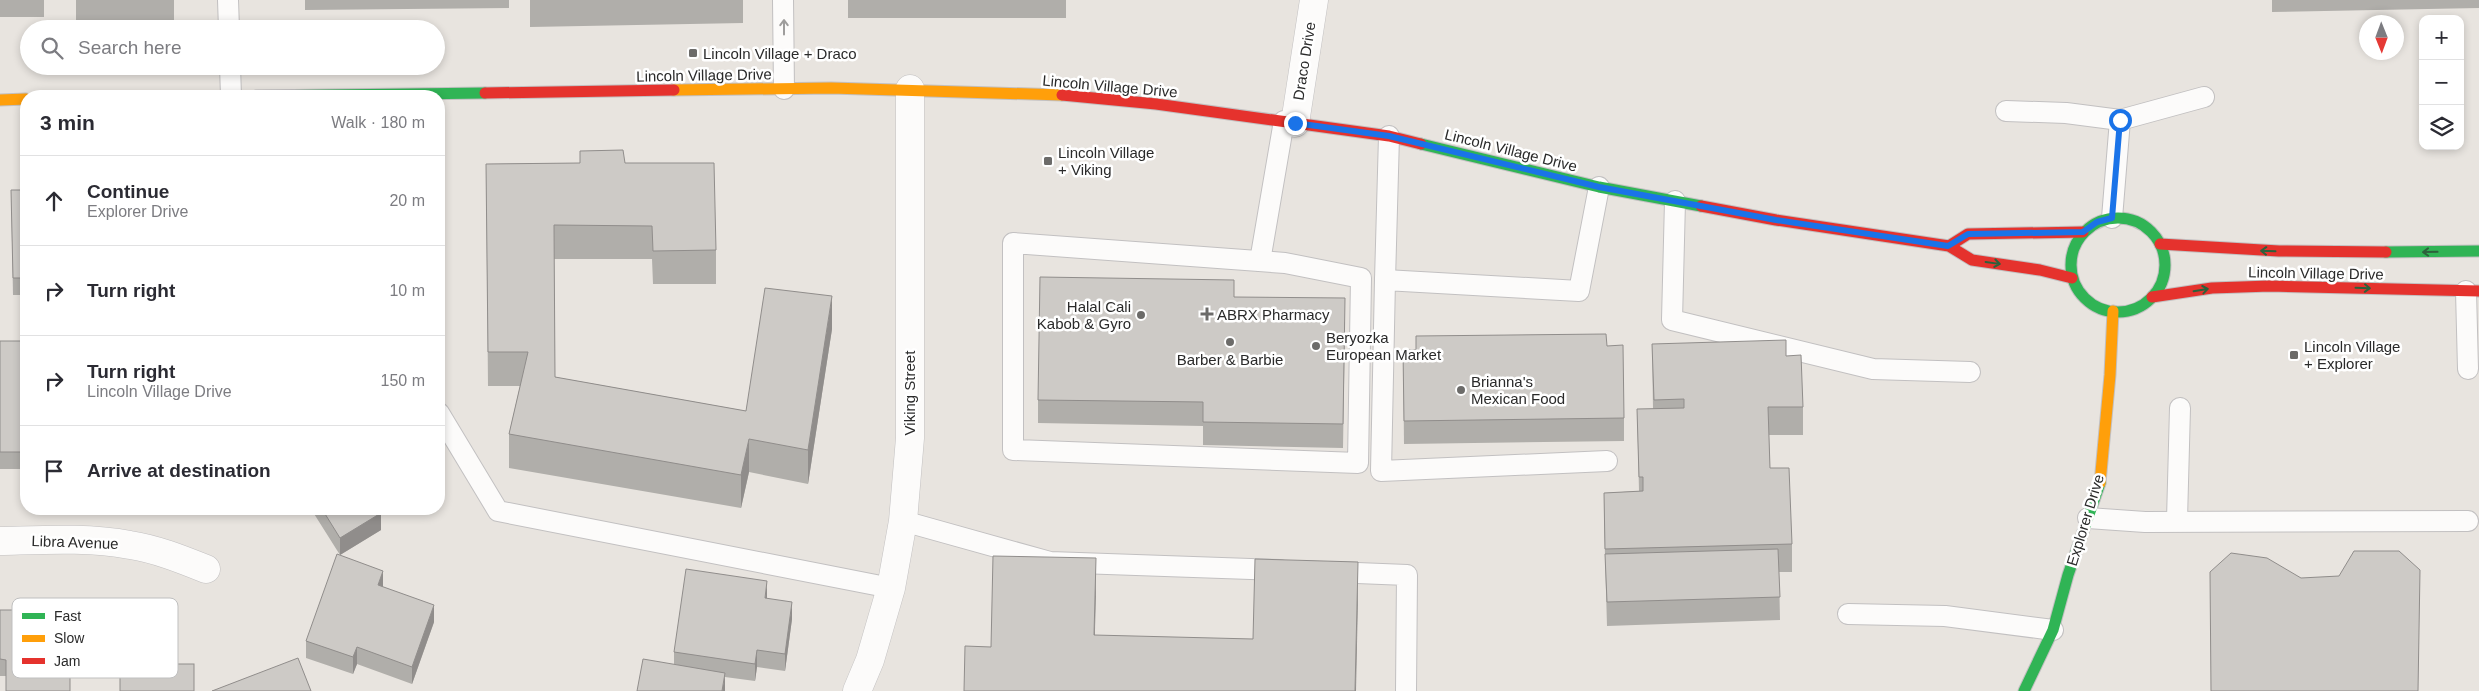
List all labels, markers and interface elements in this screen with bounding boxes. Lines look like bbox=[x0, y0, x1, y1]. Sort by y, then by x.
north arrow bbox=[2359, 15, 2404, 60]
map controls bbox=[2419, 15, 2464, 150]
button: + bbox=[2419, 15, 2464, 60]
one-way arrow bbox=[779, 19, 788, 35]
search box bbox=[20, 20, 445, 75]
street label: Draco Drive bbox=[1289, 21, 1319, 101]
icon: search bbox=[38, 34, 66, 62]
text: Search here bbox=[78, 37, 182, 58]
place label: Lincoln Village + Draco bbox=[703, 45, 857, 62]
marker: Lincoln Village + Draco bbox=[687, 47, 699, 59]
button: − bbox=[2419, 60, 2464, 105]
street label: Lincoln Village Drive bbox=[636, 65, 772, 85]
street label: Lincoln Village Drive bbox=[1042, 72, 1178, 100]
button: layers bbox=[2419, 105, 2464, 150]
route start bbox=[2109, 109, 2132, 132]
text: 3 min bbox=[40, 111, 95, 134]
route end bbox=[1284, 112, 1307, 135]
text: Walk · 180 m bbox=[331, 114, 425, 131]
street label: Lincoln Village Drive bbox=[1443, 125, 1579, 175]
place label: Lincoln Village + Viking bbox=[1058, 144, 1154, 178]
marker: Lincoln Village + Viking bbox=[1042, 155, 1054, 167]
text: Continue bbox=[87, 181, 169, 202]
icon: ahead bbox=[40, 187, 68, 215]
text: 20 m bbox=[389, 192, 425, 209]
text: Explorer Drive bbox=[87, 203, 188, 220]
one-way arrow bbox=[2260, 247, 2276, 256]
one-way arrow bbox=[2423, 247, 2439, 257]
one-way arrow bbox=[1985, 258, 2001, 268]
street label: Lincoln Village Drive bbox=[2248, 263, 2384, 283]
icon: right bbox=[40, 277, 68, 305]
text: Turn right bbox=[87, 280, 175, 301]
text: 10 m bbox=[389, 282, 425, 299]
one-way arrow bbox=[2354, 283, 2371, 293]
one-way arrow bbox=[2192, 285, 2208, 295]
place label: Halal Cali Kabob & Gyro bbox=[1037, 298, 1131, 332]
place label: ABRX Pharmacy bbox=[1217, 306, 1330, 323]
marker: ABRX Pharmacy bbox=[1201, 308, 1213, 320]
marker: Halal Cali Kabob & Gyro bbox=[1135, 309, 1147, 321]
place label: Beryozka European Market bbox=[1326, 329, 1442, 363]
marker: Barber & Barbie bbox=[1224, 336, 1236, 348]
place label: Lincoln Village + Explorer bbox=[2304, 338, 2400, 372]
marker: Beryozka European Market bbox=[1310, 340, 1322, 352]
marker: Lincoln Village + Explorer bbox=[2288, 349, 2300, 361]
street label: Viking Street bbox=[901, 350, 918, 435]
place label: Barber & Barbie bbox=[1177, 351, 1283, 368]
text: Turn right bbox=[87, 361, 175, 382]
icon: right bbox=[40, 367, 68, 395]
text: 150 m bbox=[381, 372, 425, 389]
place label: Brianna's Mexican Food bbox=[1471, 373, 1565, 407]
text: Lincoln Village Drive bbox=[87, 383, 232, 400]
marker: Brianna's Mexican Food bbox=[1455, 384, 1467, 396]
icon: arrive bbox=[40, 457, 68, 485]
text: Arrive at destination bbox=[87, 460, 271, 481]
street label: Explorer Drive bbox=[2063, 472, 2107, 568]
street label: Libra Avenue bbox=[31, 532, 119, 552]
legend bbox=[12, 598, 178, 678]
text: Fast bbox=[54, 608, 81, 624]
text: Slow bbox=[54, 630, 85, 646]
text: Jam bbox=[54, 653, 80, 669]

